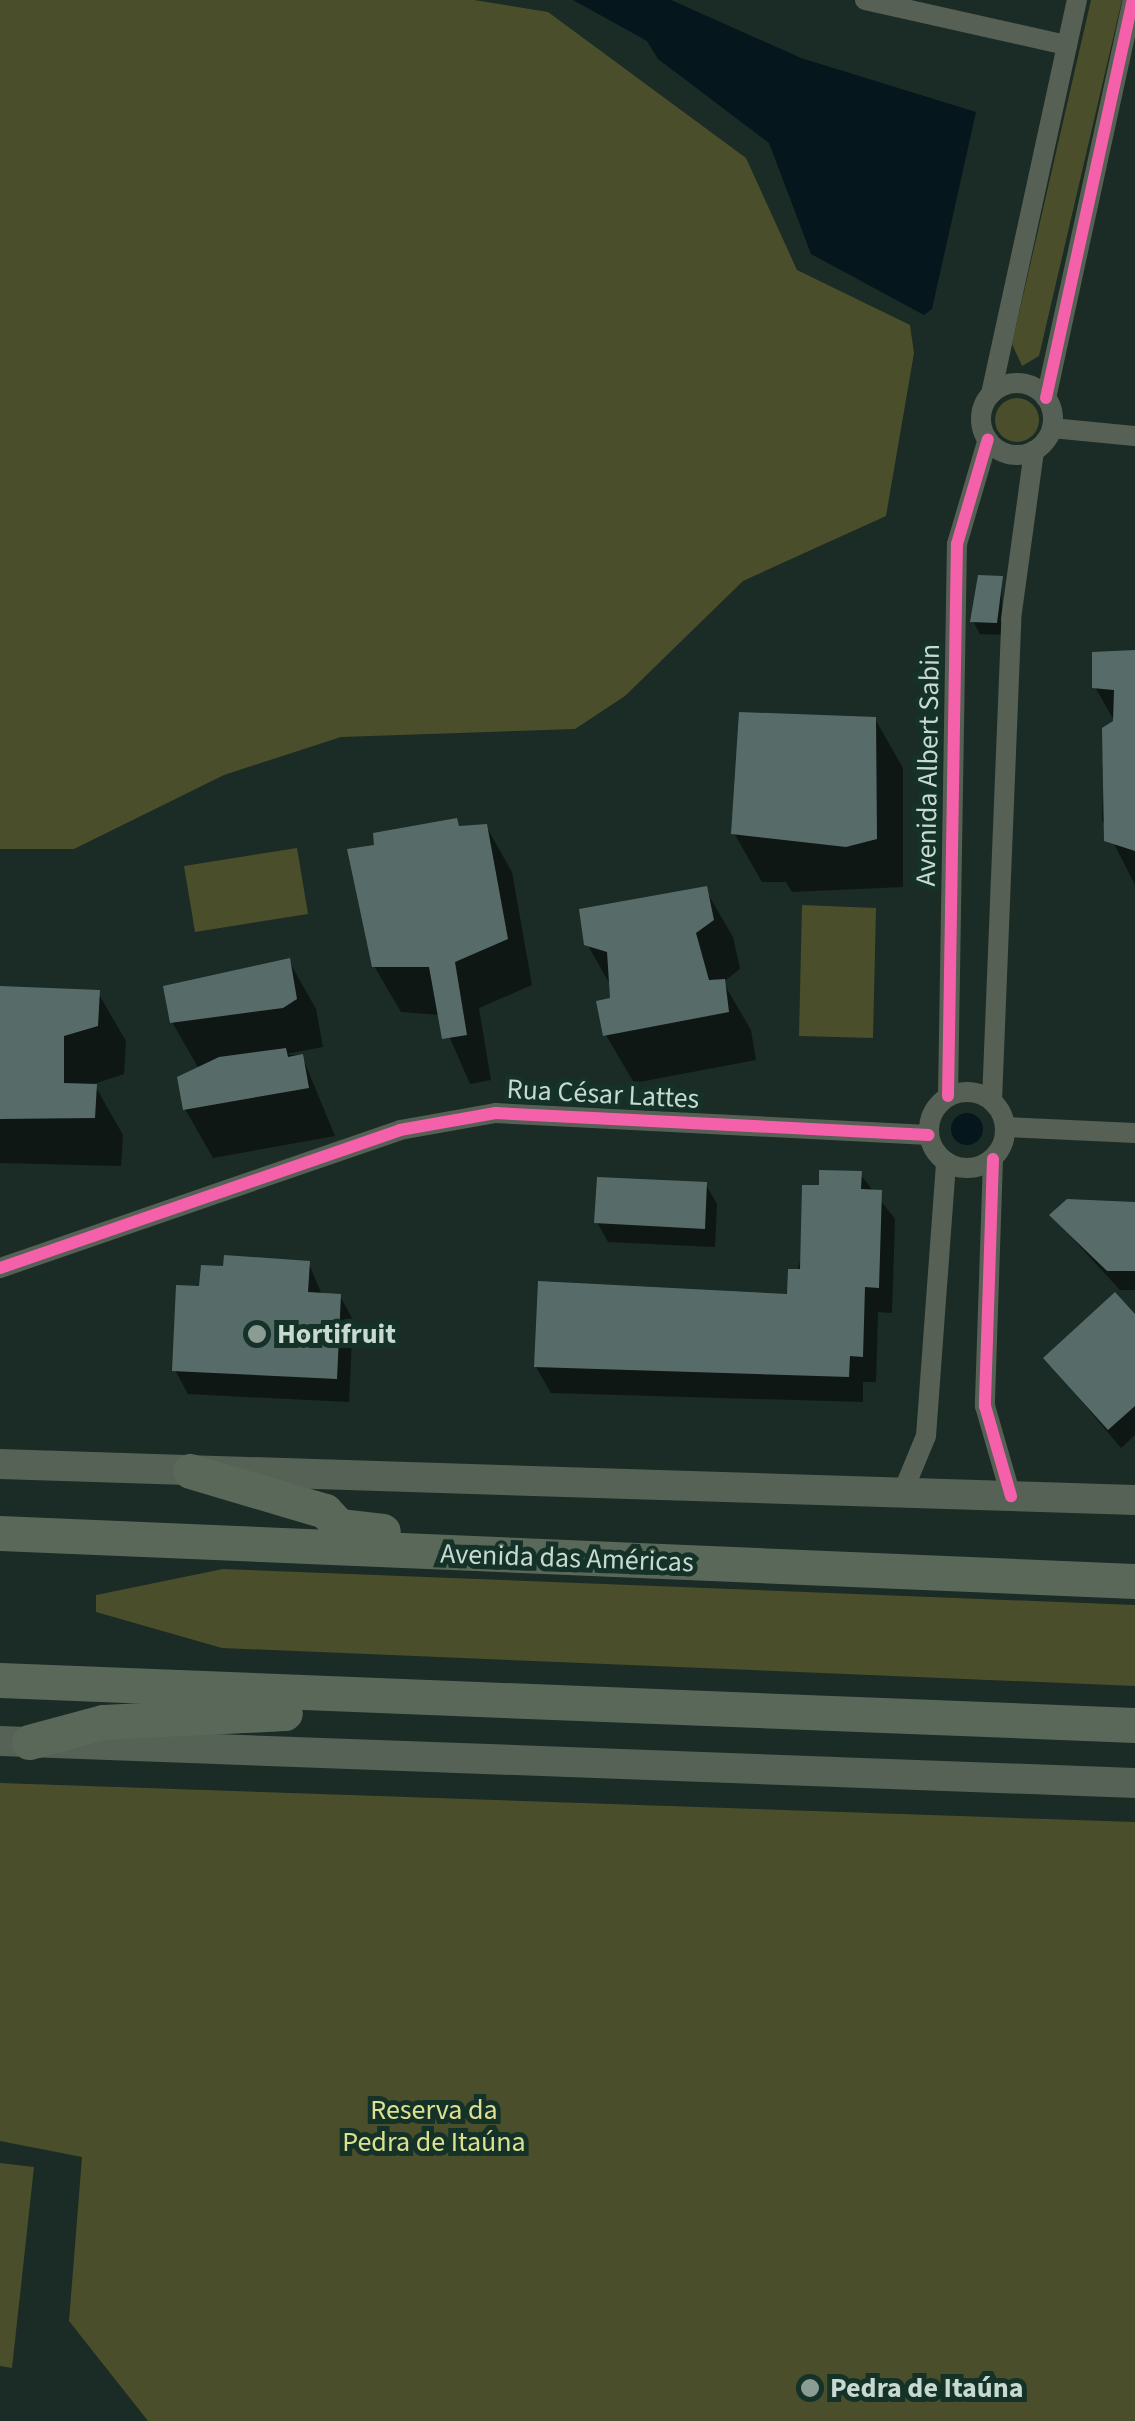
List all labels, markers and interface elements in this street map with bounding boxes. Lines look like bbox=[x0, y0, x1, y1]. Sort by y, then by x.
street label: Avenida Albert Sabin bbox=[909, 643, 947, 887]
street label: Rua César Lattes bbox=[506, 1072, 700, 1116]
place label: Hortifruit bbox=[277, 1317, 396, 1351]
marker: Hortifruit bbox=[246, 1323, 268, 1345]
street label: Avenida das Américas bbox=[440, 1537, 694, 1579]
park label: Reserva da Pedra de Itaúna bbox=[342, 2093, 526, 2159]
place label: Pedra de Itaúna bbox=[830, 2371, 1024, 2405]
marker: Pedra de Itaúna bbox=[799, 2377, 821, 2399]

